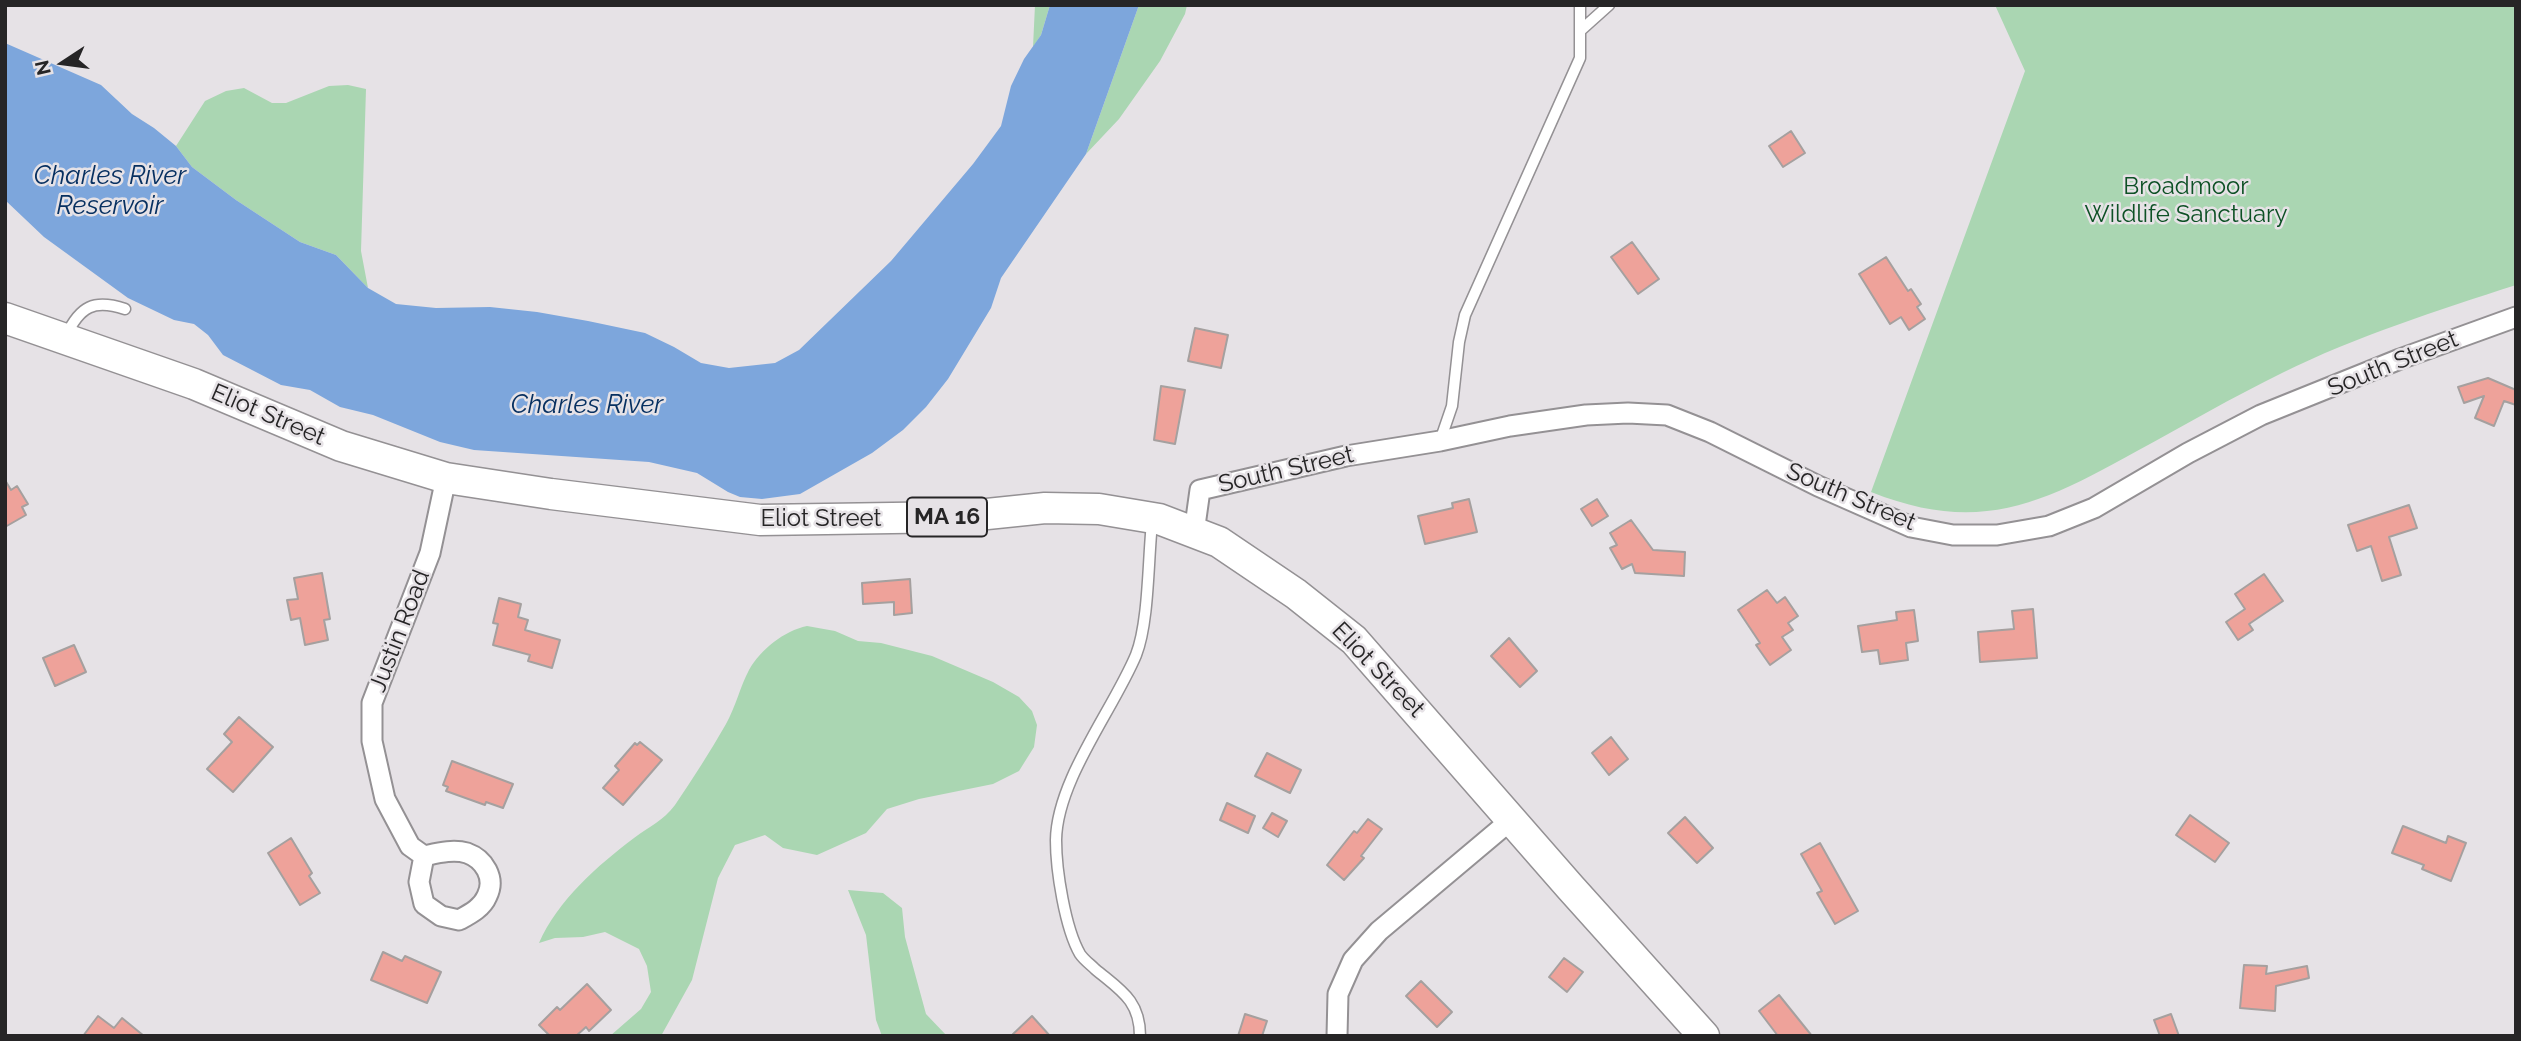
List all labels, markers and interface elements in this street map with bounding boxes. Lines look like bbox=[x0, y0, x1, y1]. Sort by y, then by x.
north arrow bbox=[28, 28, 98, 98]
text: N bbox=[30, 58, 55, 77]
water label: Charles River Reservoir bbox=[34, 160, 186, 222]
park label: Broadmoor Wildlife Sanctuary bbox=[2085, 173, 2287, 229]
street label: South Street bbox=[2324, 325, 2462, 403]
street label: Eliot Street bbox=[207, 378, 329, 452]
water label: Charles River bbox=[511, 389, 663, 421]
street label: South Street bbox=[1216, 440, 1356, 500]
street label: South Street bbox=[1782, 457, 1920, 537]
road number: MA 16 bbox=[907, 498, 987, 537]
street label: Eliot Street bbox=[760, 505, 882, 533]
street label: Justin Road bbox=[364, 566, 436, 696]
street label: Eliot Street bbox=[1326, 616, 1430, 724]

